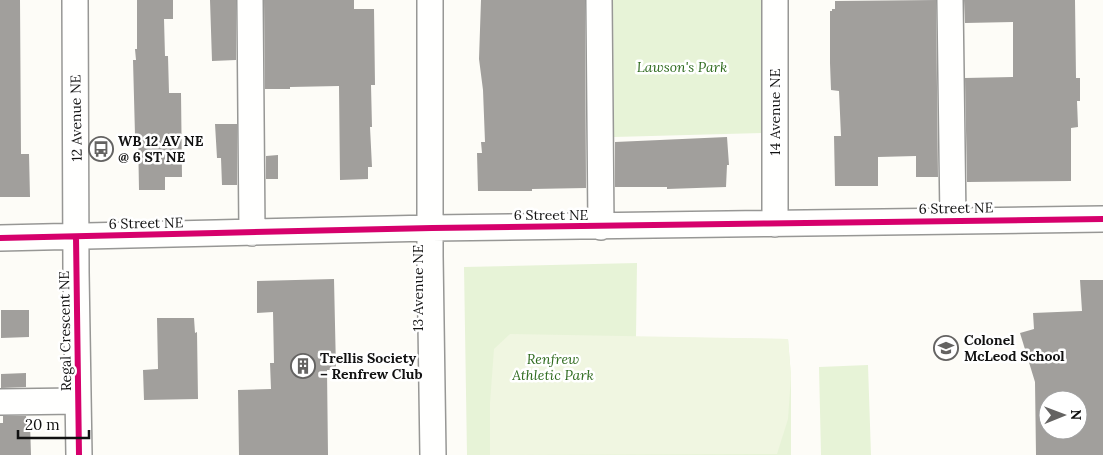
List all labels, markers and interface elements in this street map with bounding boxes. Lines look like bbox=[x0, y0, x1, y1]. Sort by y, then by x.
park label: Lawson's Park bbox=[637, 58, 727, 76]
street label: 14 Avenue NE bbox=[766, 68, 784, 155]
street label: 12 Avenue NE bbox=[66, 74, 86, 162]
place label: WB 12 AV NE @ 6 ST NE bbox=[118, 132, 204, 166]
bus stop icon: WB 12 AV NE @ 6 ST NE bbox=[88, 136, 114, 162]
street label: 6 Street NE bbox=[919, 198, 994, 218]
street label: 6 Street NE bbox=[514, 206, 589, 224]
street label: 6 Street NE bbox=[109, 213, 184, 233]
street label: 13 Avenue NE bbox=[409, 244, 427, 332]
street label: Regal Crescent NE bbox=[55, 270, 75, 391]
place label: Colonel McLeod School bbox=[964, 331, 1065, 365]
school or university icon: Colonel McLeod School bbox=[933, 335, 959, 361]
place label: Trellis Society – Renfrew Club bbox=[320, 349, 422, 383]
park label: Renfrew Athletic Park bbox=[511, 350, 594, 384]
building icon: Trellis Society – Renfrew Club bbox=[290, 353, 316, 379]
north arrow bbox=[1038, 390, 1088, 440]
scale bar bbox=[18, 408, 89, 440]
text: N bbox=[1067, 409, 1085, 421]
text: 20 m bbox=[25, 415, 60, 434]

